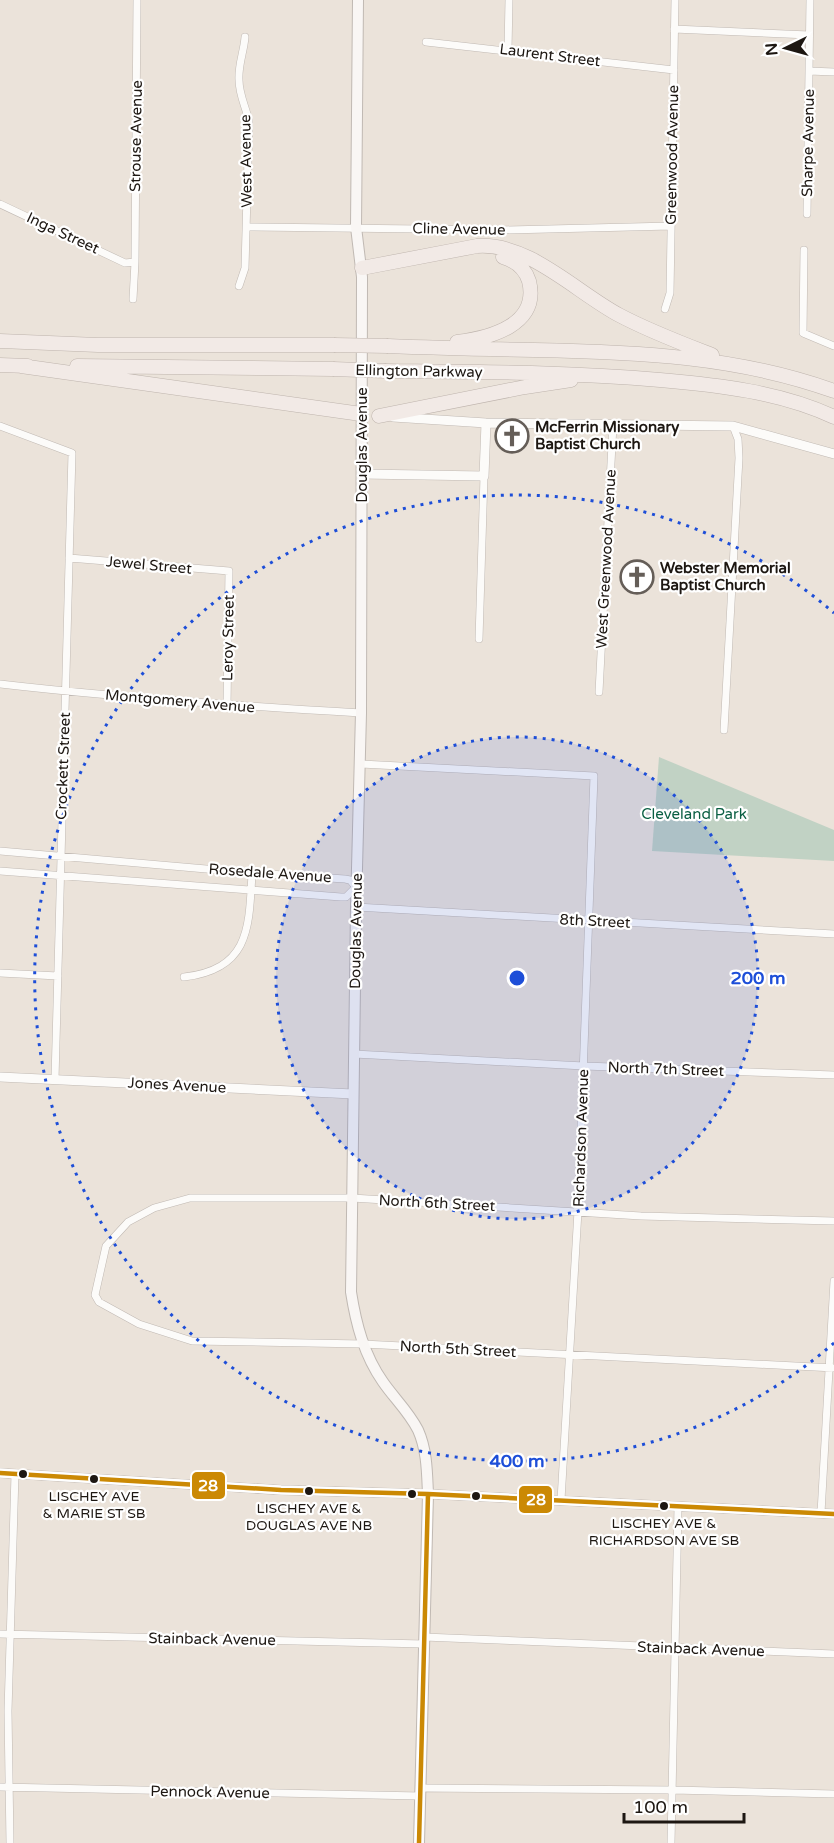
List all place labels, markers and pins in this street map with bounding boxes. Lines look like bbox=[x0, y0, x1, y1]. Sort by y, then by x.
church icon: McFerrin Missionary Baptist Church bbox=[494, 418, 530, 454]
place label: McFerrin Missionary Baptist Church bbox=[535, 418, 679, 454]
church icon: Webster Memorial Baptist Church bbox=[619, 559, 655, 595]
place label: Webster Memorial Baptist Church bbox=[660, 559, 791, 595]
centre of rings bbox=[507, 968, 527, 988]
unlabelled marker bbox=[17, 1468, 29, 1480]
marker: LISCHEY AVE & MARIE ST SB bbox=[88, 1473, 100, 1485]
marker: LISCHEY AVE & DOUGLAS AVE NB bbox=[303, 1485, 315, 1497]
place label: LISCHEY AVE & MARIE ST SB bbox=[43, 1488, 145, 1522]
unlabelled marker bbox=[406, 1488, 418, 1500]
unlabelled marker bbox=[470, 1490, 482, 1502]
place label: LISCHEY AVE & DOUGLAS AVE NB bbox=[246, 1500, 372, 1534]
marker: LISCHEY AVE & RICHARDSON AVE SB bbox=[658, 1500, 670, 1512]
place label: LISCHEY AVE & RICHARDSON AVE SB bbox=[589, 1515, 739, 1549]

